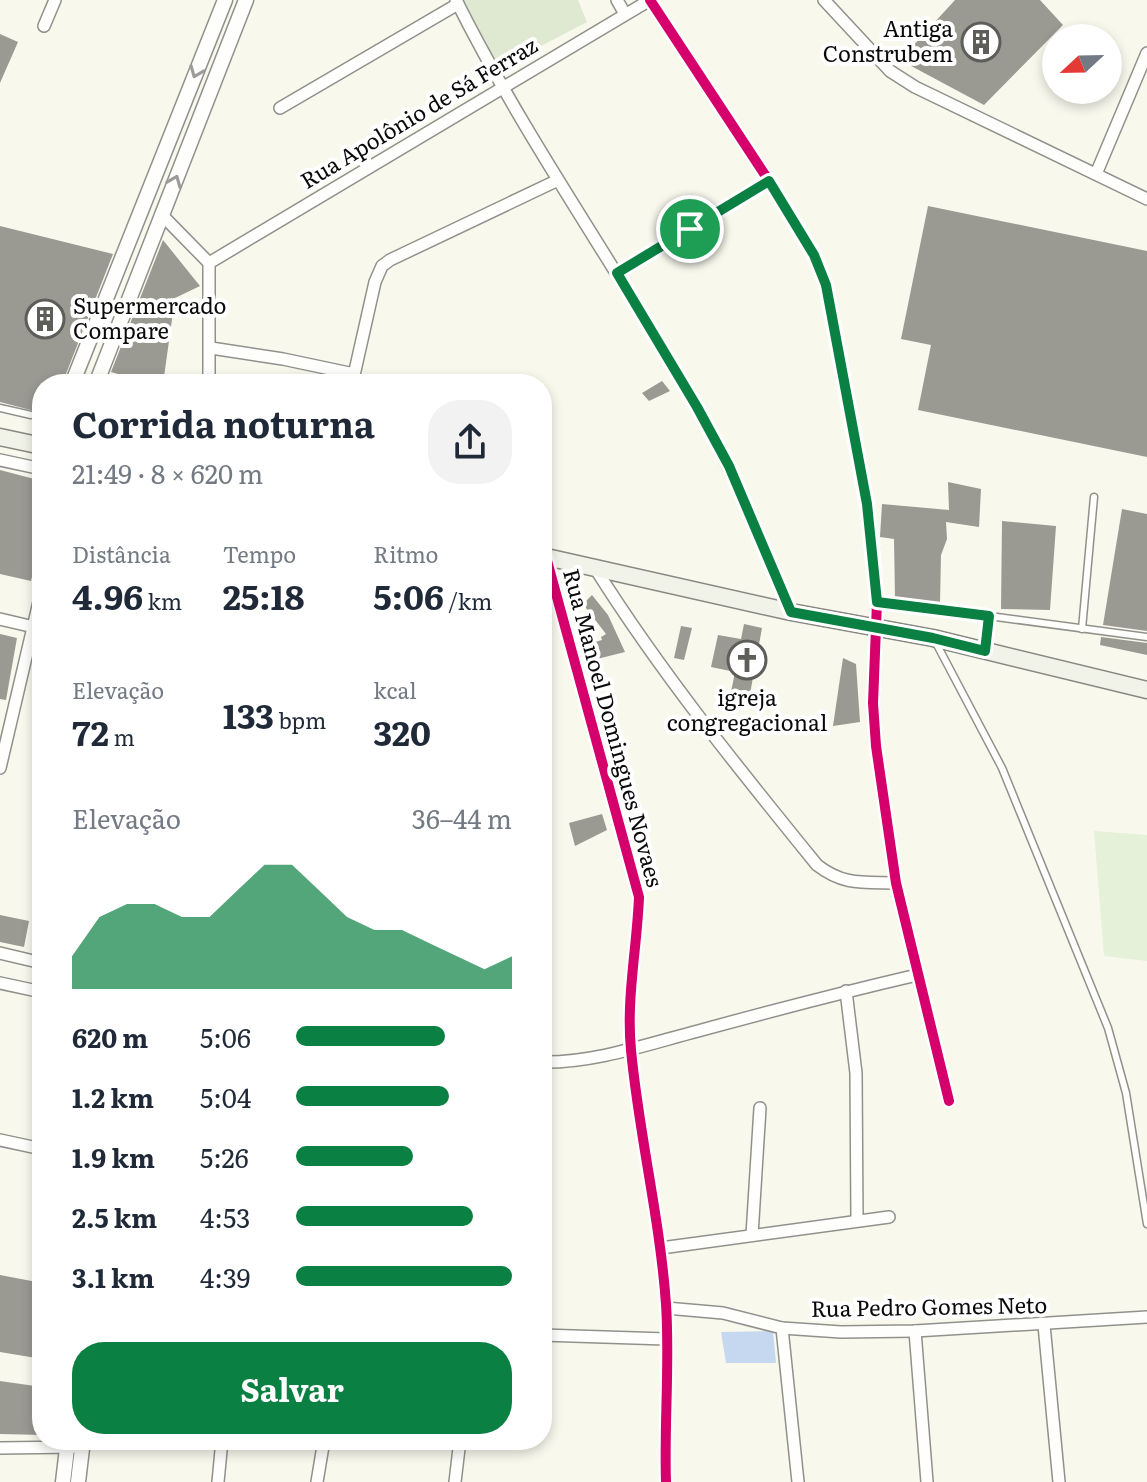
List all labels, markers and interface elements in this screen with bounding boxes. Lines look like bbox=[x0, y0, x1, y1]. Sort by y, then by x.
place label: Antiga Construbem bbox=[823, 11, 953, 69]
building icon: Antiga Construbem bbox=[960, 21, 1002, 63]
north arrow bbox=[1042, 24, 1122, 104]
map controls bbox=[1042, 24, 1122, 104]
street label: Rua Apolônio de Sá Ferraz bbox=[293, 27, 543, 196]
one-way arrow bbox=[189, 64, 206, 78]
one-way arrow bbox=[165, 175, 182, 189]
pin bbox=[656, 195, 724, 263]
icon: arrive bbox=[668, 207, 712, 251]
place label: Supermercado Compare bbox=[73, 288, 227, 346]
building icon: Supermercado Compare bbox=[24, 298, 66, 340]
text: Corrida noturna bbox=[72, 396, 375, 449]
button: share bbox=[428, 400, 512, 484]
text: 21:49 · 8 × 620 m bbox=[72, 453, 263, 492]
text: Distância bbox=[72, 537, 171, 570]
text: Tempo bbox=[223, 537, 296, 570]
text: Ritmo bbox=[373, 537, 439, 570]
street label: Rua Manoel Domingues Novaes bbox=[556, 565, 673, 890]
text: 4.96 bbox=[72, 570, 143, 620]
text: 25:18 bbox=[223, 570, 305, 620]
text: 5:06 bbox=[373, 570, 444, 620]
text: km bbox=[143, 584, 182, 617]
text: /km bbox=[444, 584, 492, 617]
church icon: igreja congregacional bbox=[726, 639, 768, 681]
text: Elevação bbox=[72, 673, 164, 706]
text: kcal bbox=[373, 673, 417, 706]
place label: igreja congregacional bbox=[667, 680, 827, 738]
text: 133 bbox=[223, 689, 274, 739]
text: bpm bbox=[274, 703, 326, 736]
text: 72 bbox=[72, 706, 109, 756]
text: 320 bbox=[373, 706, 431, 756]
text: m bbox=[109, 720, 135, 753]
text: Elevação bbox=[72, 798, 181, 837]
text: 36–44 m bbox=[412, 798, 512, 837]
text: 620 m bbox=[72, 1017, 148, 1056]
text: 5:06 bbox=[200, 1017, 251, 1056]
text: 1.2 km bbox=[72, 1077, 154, 1116]
text: 5:04 bbox=[200, 1077, 251, 1116]
text: 1.9 km bbox=[72, 1137, 155, 1176]
text: 5:26 bbox=[200, 1137, 249, 1176]
text: 2.5 km bbox=[72, 1197, 157, 1236]
text: 4:53 bbox=[200, 1197, 250, 1236]
text: 3.1 km bbox=[72, 1257, 154, 1296]
text: 4:39 bbox=[200, 1257, 250, 1296]
street label: Rua Pedro Gomes Neto bbox=[810, 1287, 1048, 1324]
button: Salvar bbox=[72, 1342, 512, 1434]

